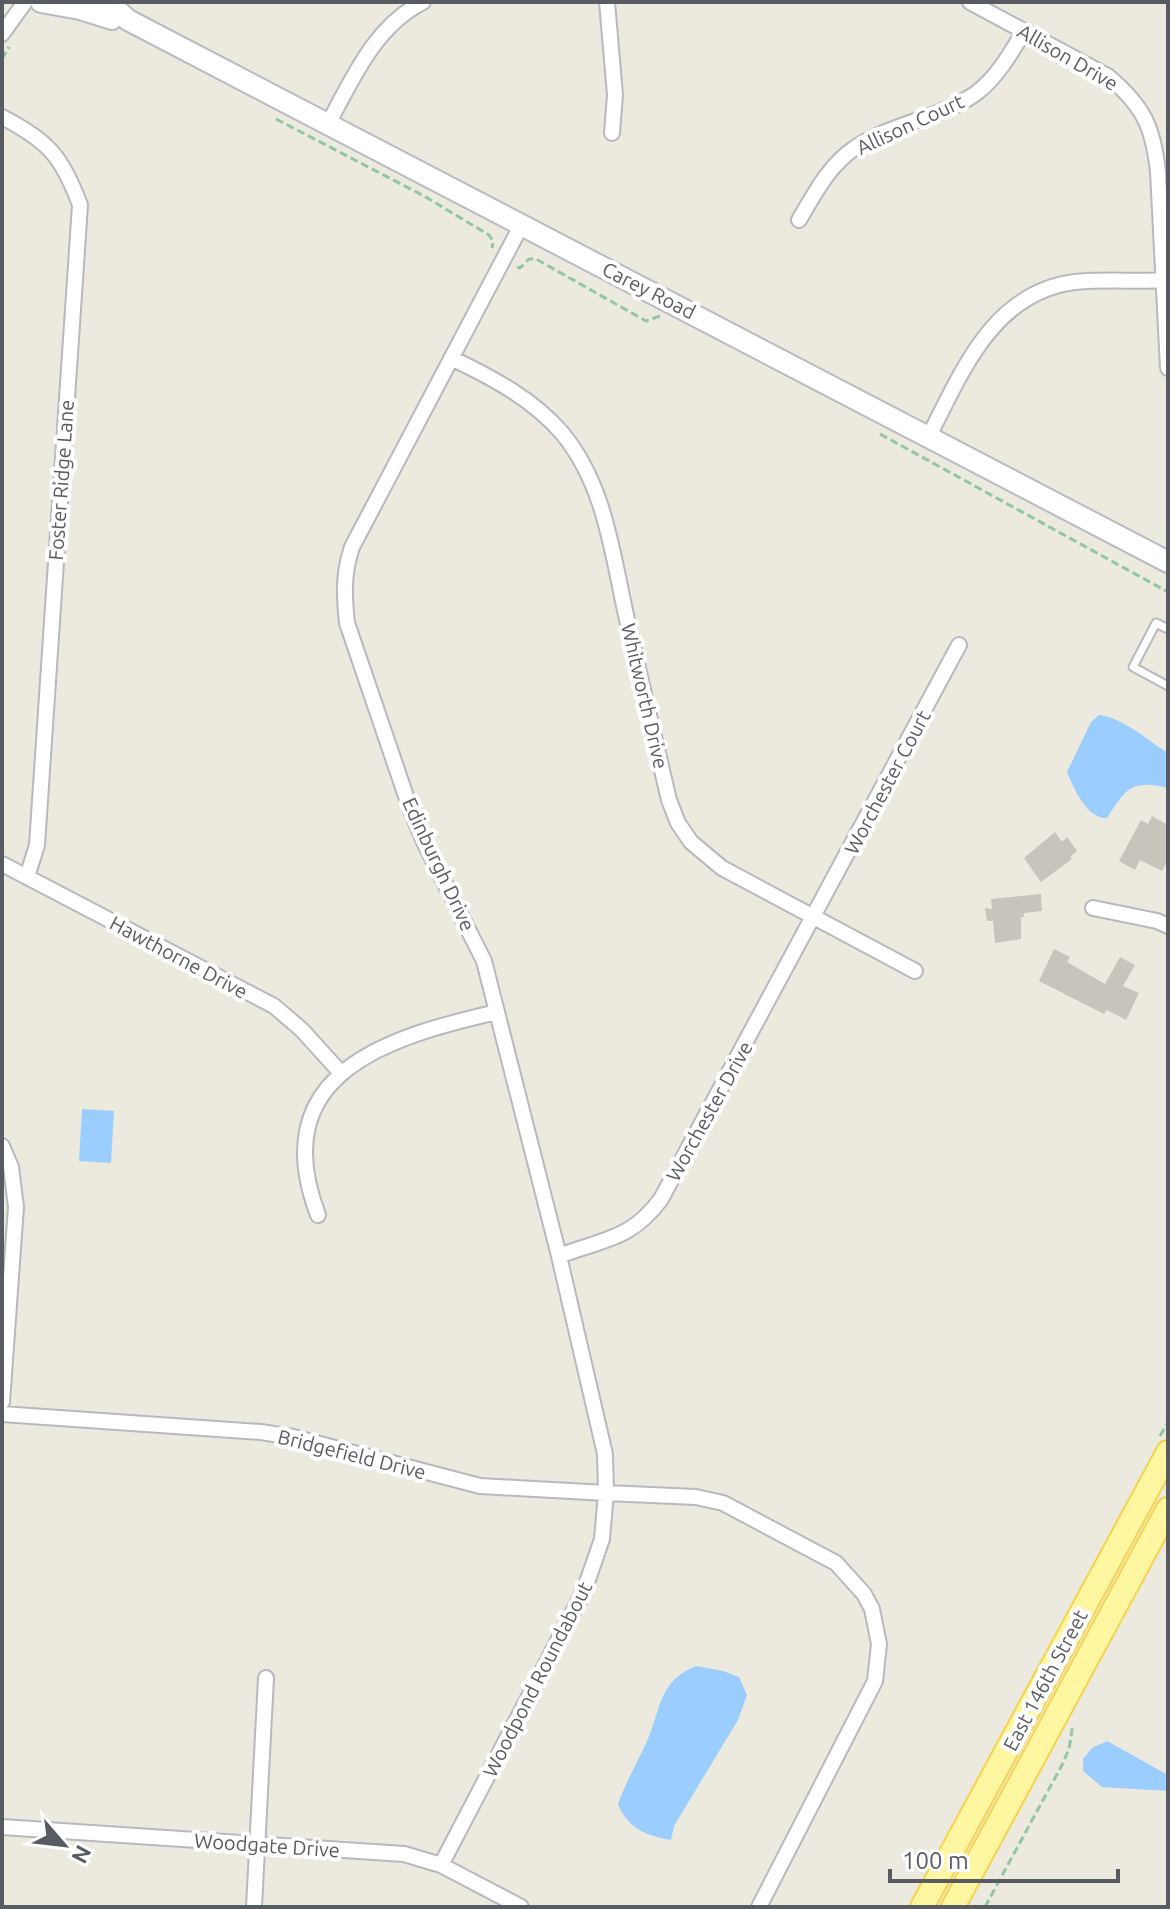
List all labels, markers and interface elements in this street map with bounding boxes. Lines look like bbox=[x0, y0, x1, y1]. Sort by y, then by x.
street label: Allison Drive bbox=[1014, 19, 1122, 95]
street label: Allison Court bbox=[853, 89, 967, 159]
street label: Carey Road bbox=[599, 257, 699, 323]
street label: Foster Ridge Lane bbox=[44, 399, 78, 561]
street label: Whitworth Drive bbox=[617, 621, 673, 771]
street label: Worchester Court bbox=[839, 706, 935, 858]
street label: Edinburgh Drive bbox=[398, 794, 480, 934]
street label: Hawthorne Drive bbox=[106, 911, 252, 1003]
street label: Worchester Drive bbox=[661, 1037, 757, 1185]
street label: Bridgefield Drive bbox=[276, 1424, 428, 1484]
street label: Woodpond Roundabout bbox=[478, 1577, 596, 1780]
street label: East 146th Street bbox=[998, 1606, 1092, 1754]
north arrow bbox=[24, 1805, 104, 1885]
street label: Woodgate Drive bbox=[193, 1828, 341, 1862]
scale bar bbox=[890, 1833, 1118, 1883]
text: N bbox=[67, 1842, 97, 1868]
text: 100 m bbox=[902, 1847, 969, 1874]

